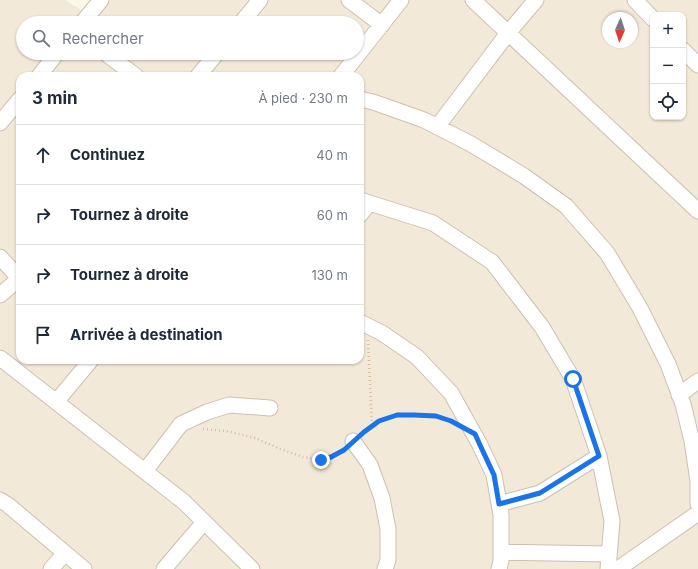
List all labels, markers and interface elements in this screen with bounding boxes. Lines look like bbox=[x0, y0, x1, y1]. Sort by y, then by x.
north arrow bbox=[602, 12, 638, 48]
map controls bbox=[650, 12, 686, 120]
button: + bbox=[650, 12, 686, 48]
search box bbox=[16, 16, 364, 60]
icon: search bbox=[30, 27, 52, 49]
text: Rechercher bbox=[62, 29, 144, 48]
button: − bbox=[650, 48, 686, 84]
button: locate bbox=[650, 84, 686, 120]
text: 3 min bbox=[32, 88, 78, 108]
text: À pied · 230 m bbox=[258, 90, 348, 106]
icon: ahead bbox=[32, 144, 54, 166]
text: Continuez bbox=[70, 145, 145, 164]
text: 40 m bbox=[316, 147, 348, 163]
icon: right bbox=[32, 204, 54, 226]
text: Tournez à droite bbox=[70, 205, 189, 224]
text: 60 m bbox=[317, 207, 348, 223]
icon: right bbox=[32, 264, 54, 286]
text: Tournez à droite bbox=[70, 265, 189, 284]
text: 130 m bbox=[311, 267, 348, 283]
icon: arrive bbox=[32, 324, 54, 346]
text: Arrivée à destination bbox=[70, 325, 223, 344]
route start bbox=[564, 370, 582, 388]
route end bbox=[312, 451, 330, 469]

